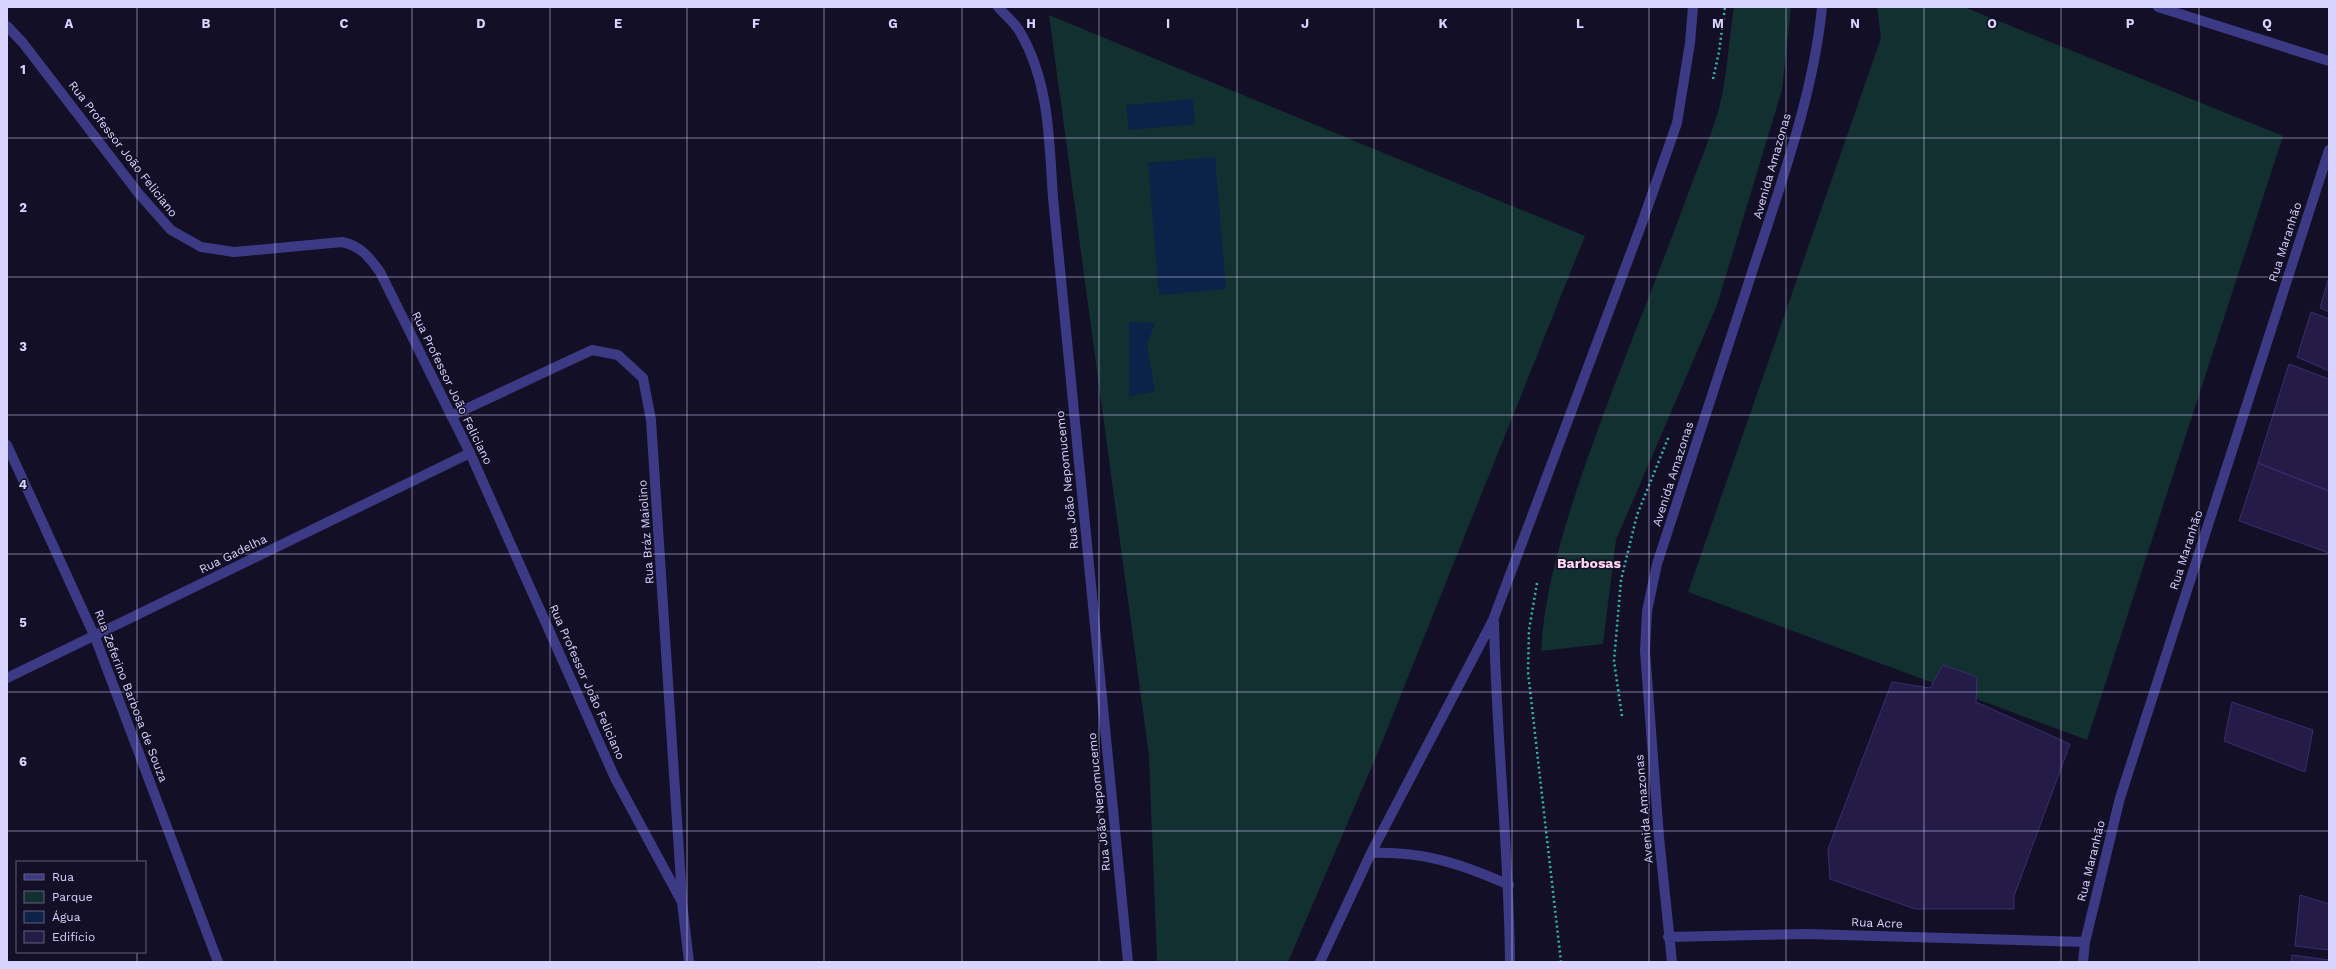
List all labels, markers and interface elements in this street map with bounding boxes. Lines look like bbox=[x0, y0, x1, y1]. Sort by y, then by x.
text: A bbox=[65, 16, 74, 31]
text: B bbox=[202, 16, 211, 31]
text: C bbox=[340, 16, 349, 31]
text: D bbox=[476, 16, 486, 31]
text: E bbox=[614, 16, 622, 31]
text: F bbox=[752, 16, 760, 31]
text: G bbox=[888, 16, 898, 31]
text: H bbox=[1026, 16, 1036, 31]
text: I bbox=[1166, 16, 1170, 31]
text: J bbox=[1301, 16, 1309, 31]
text: K bbox=[1438, 16, 1448, 31]
text: L bbox=[1576, 16, 1584, 31]
text: M bbox=[1712, 16, 1724, 31]
text: N bbox=[1850, 16, 1860, 31]
text: O bbox=[1987, 16, 1997, 31]
text: P bbox=[2126, 16, 2135, 31]
text: Q bbox=[2262, 16, 2272, 31]
text: 1 bbox=[20, 62, 26, 77]
street label: Rua Professor João Feliciano bbox=[66, 78, 180, 220]
street label: Avenida Amazonas bbox=[1750, 112, 1794, 220]
text: 2 bbox=[19, 200, 27, 215]
street label: Rua Maranhão bbox=[2265, 200, 2305, 284]
street label: Rua Professor João Feliciano bbox=[409, 309, 495, 467]
text: 3 bbox=[19, 339, 27, 354]
street label: Rua João Nepomucemo bbox=[1053, 410, 1081, 550]
street label: Avenida Amazonas bbox=[1649, 420, 1697, 528]
text: 4 bbox=[19, 477, 28, 492]
street label: Rua Bráz Maiolino bbox=[635, 479, 657, 585]
street label: Rua Maranhão bbox=[2166, 508, 2206, 592]
street label: Rua Gadelha bbox=[197, 531, 269, 576]
district label: Barbosas bbox=[1557, 555, 1621, 571]
street label: Rua Professor João Feliciano bbox=[546, 602, 628, 762]
street label: Rua Zeferino Barbosa de Souza bbox=[92, 608, 170, 784]
text: 5 bbox=[19, 615, 27, 630]
street label: Rua João Nepomucemo bbox=[1085, 732, 1113, 872]
text: 6 bbox=[19, 754, 27, 769]
street label: Avenida Amazonas bbox=[1632, 754, 1656, 864]
street label: Rua Maranhão bbox=[2074, 819, 2108, 903]
legend bbox=[16, 861, 146, 953]
text: Rua bbox=[52, 870, 74, 884]
text: Parque bbox=[52, 890, 93, 904]
text: Água bbox=[52, 910, 81, 924]
street label: Rua Acre bbox=[1851, 915, 1903, 931]
text: Edifício bbox=[52, 930, 95, 944]

